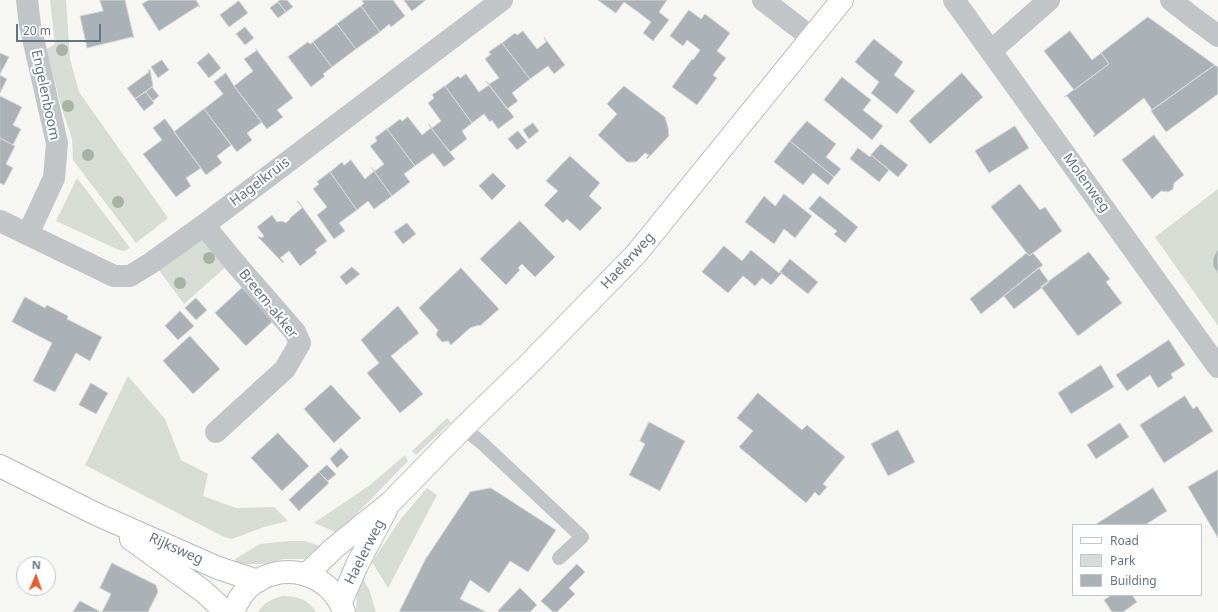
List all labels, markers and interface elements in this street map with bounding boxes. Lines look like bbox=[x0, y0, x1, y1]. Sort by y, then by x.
scale bar bbox=[18, 16, 103, 42]
text: 20 m bbox=[23, 22, 51, 39]
street label: Engelenboom bbox=[27, 48, 63, 142]
street label: Molenweg bbox=[1059, 150, 1113, 216]
street label: Hagelkruis bbox=[227, 154, 293, 210]
street label: Haelerweg bbox=[598, 229, 658, 293]
street label: Breem-akker bbox=[235, 266, 301, 342]
street label: Haelerweg bbox=[341, 517, 389, 587]
legend bbox=[1072, 524, 1202, 596]
street label: Rijksweg bbox=[146, 530, 206, 568]
text: Road bbox=[1110, 532, 1139, 549]
text: Park bbox=[1110, 552, 1135, 569]
north arrow bbox=[16, 556, 56, 596]
text: N bbox=[32, 557, 41, 572]
text: Building bbox=[1110, 572, 1157, 589]

